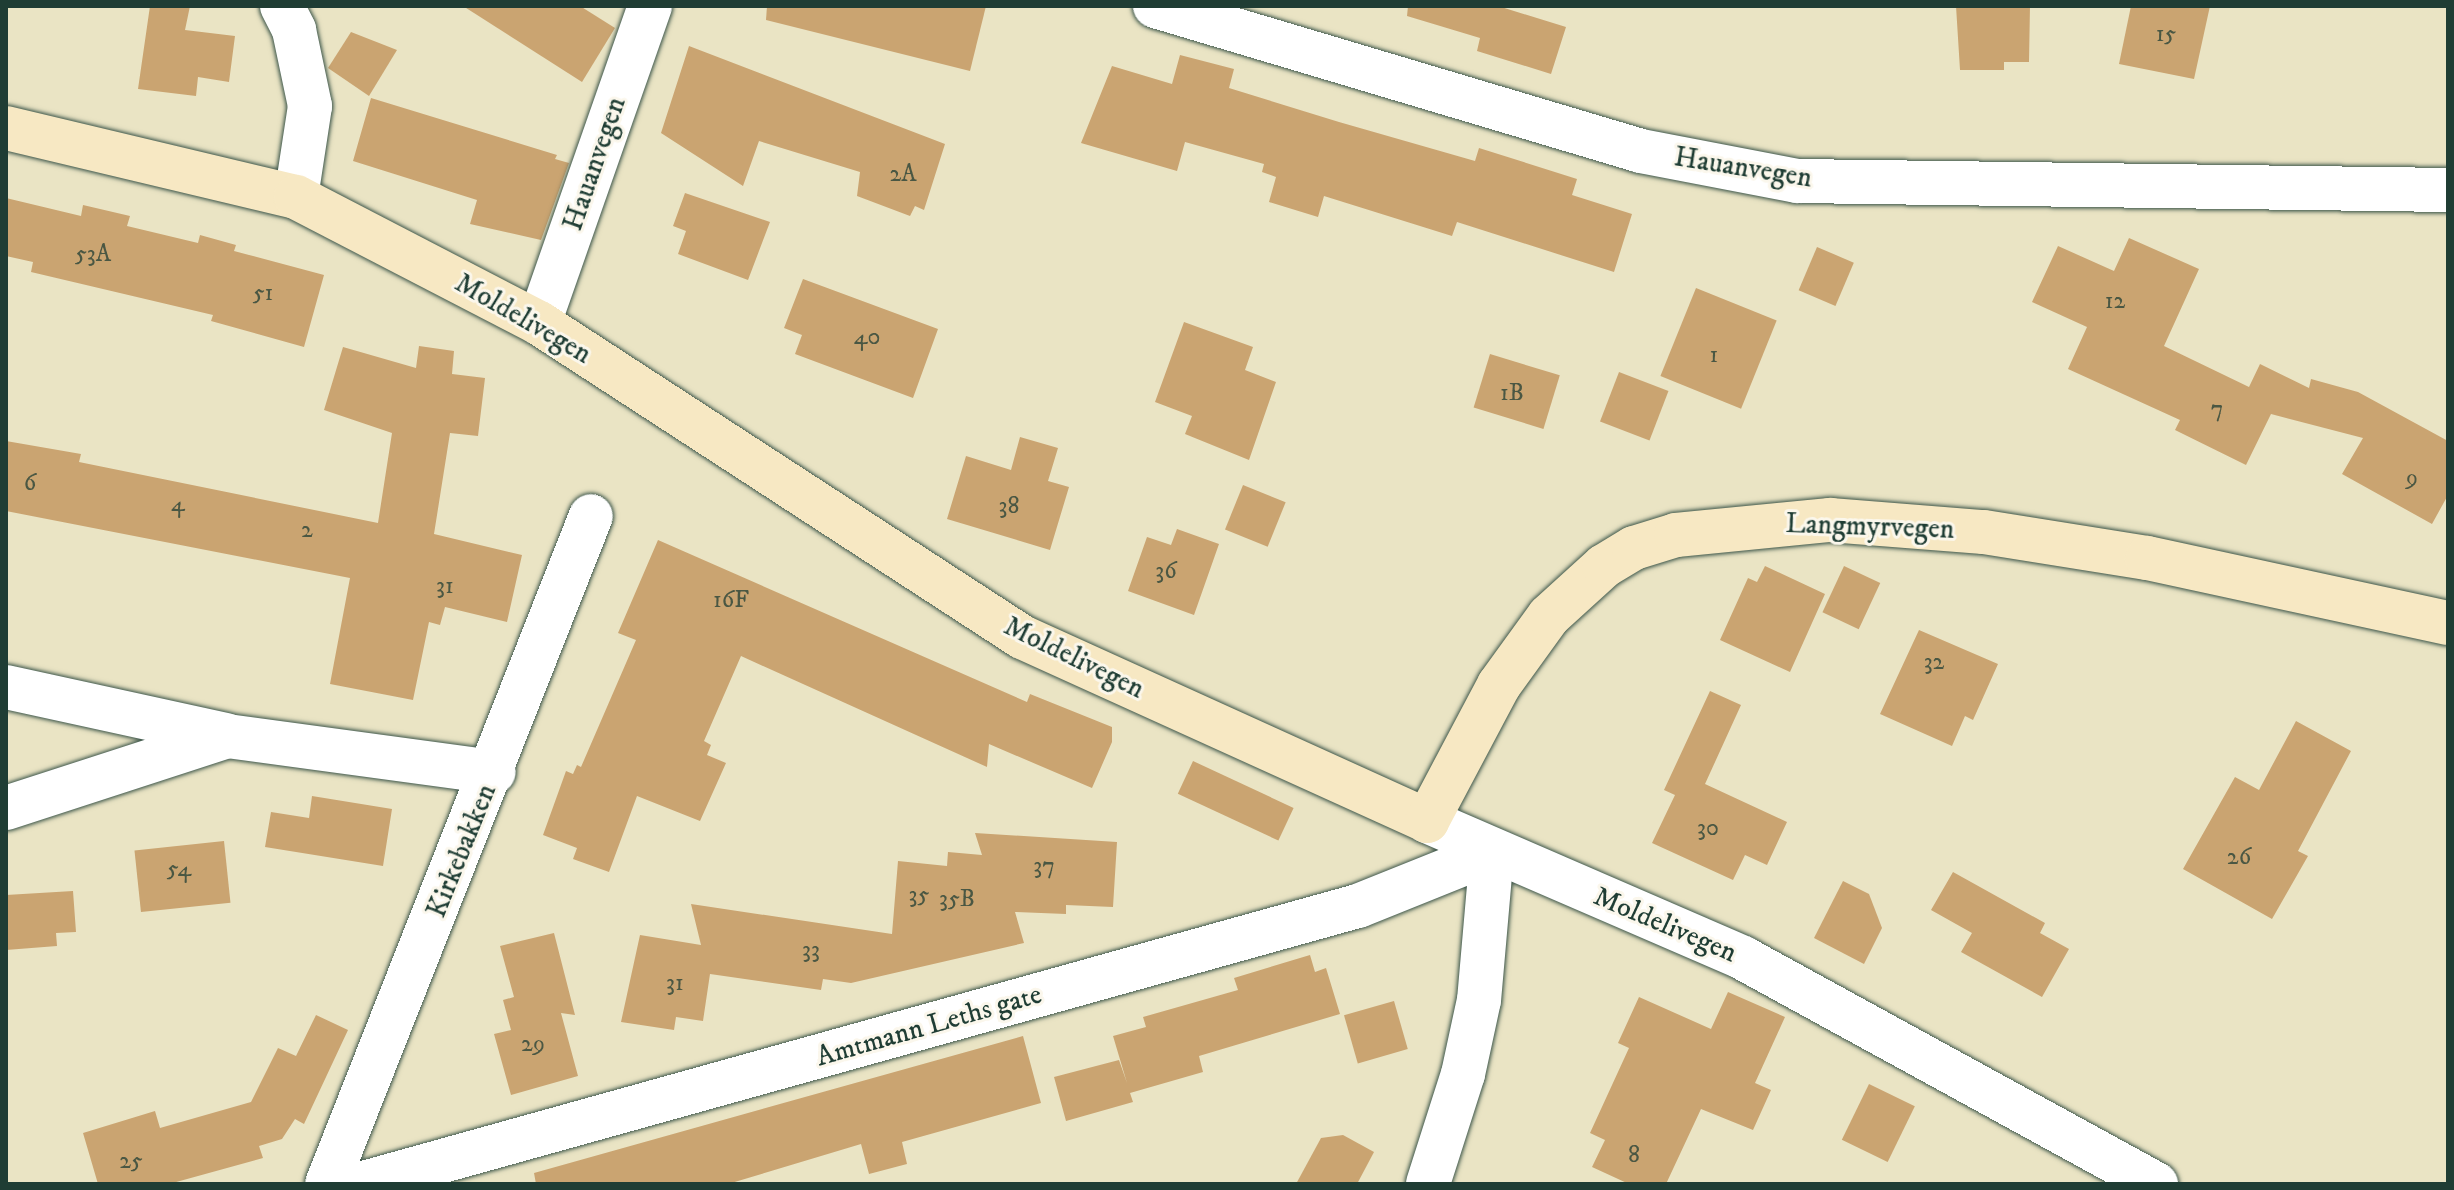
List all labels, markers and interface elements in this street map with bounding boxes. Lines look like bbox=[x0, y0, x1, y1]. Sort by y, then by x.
house number: 15 bbox=[2156, 21, 2176, 49]
street label: Hauanvegen bbox=[556, 93, 634, 235]
street label: Hauanvegen bbox=[1672, 141, 1814, 195]
house number: 2A bbox=[889, 161, 917, 189]
house number: 53A bbox=[75, 241, 111, 269]
street label: Moldelivegen bbox=[449, 266, 597, 372]
house number: 51 bbox=[253, 280, 273, 308]
house number: 12 bbox=[2105, 288, 2125, 316]
house number: 40 bbox=[854, 324, 880, 352]
house number: 1 bbox=[1710, 342, 1718, 370]
house number: 1B bbox=[1500, 380, 1524, 408]
house number: 7 bbox=[2211, 396, 2223, 424]
house number: 9 bbox=[2406, 465, 2418, 493]
house number: 6 bbox=[24, 470, 36, 498]
house number: 4 bbox=[171, 491, 185, 519]
house number: 38 bbox=[999, 493, 1019, 521]
street label: Langmyrvegen bbox=[1785, 507, 1955, 547]
house number: 2 bbox=[301, 517, 313, 545]
house number: 36 bbox=[1155, 558, 1177, 586]
house number: 31 bbox=[436, 573, 454, 601]
house number: 16F bbox=[713, 587, 749, 615]
street label: Moldelivegen bbox=[998, 610, 1150, 706]
house number: 32 bbox=[1924, 649, 1944, 677]
street label: Kirkebakken bbox=[420, 779, 504, 923]
house number: 30 bbox=[1697, 815, 1719, 843]
house number: 26 bbox=[2227, 844, 2251, 872]
house number: 37 bbox=[1033, 853, 1055, 881]
house number: 54 bbox=[167, 856, 191, 884]
street label: Moldelivegen bbox=[1588, 880, 1742, 970]
house number: 35 bbox=[909, 882, 929, 910]
house number: 35B bbox=[939, 886, 975, 914]
house number: 33 bbox=[802, 937, 820, 965]
house number: 31 bbox=[666, 970, 684, 998]
street label: Amtmann Leths gate bbox=[813, 978, 1045, 1074]
house number: 29 bbox=[521, 1031, 545, 1059]
house number: 8 bbox=[1628, 1142, 1640, 1170]
house number: 25 bbox=[119, 1148, 143, 1176]

